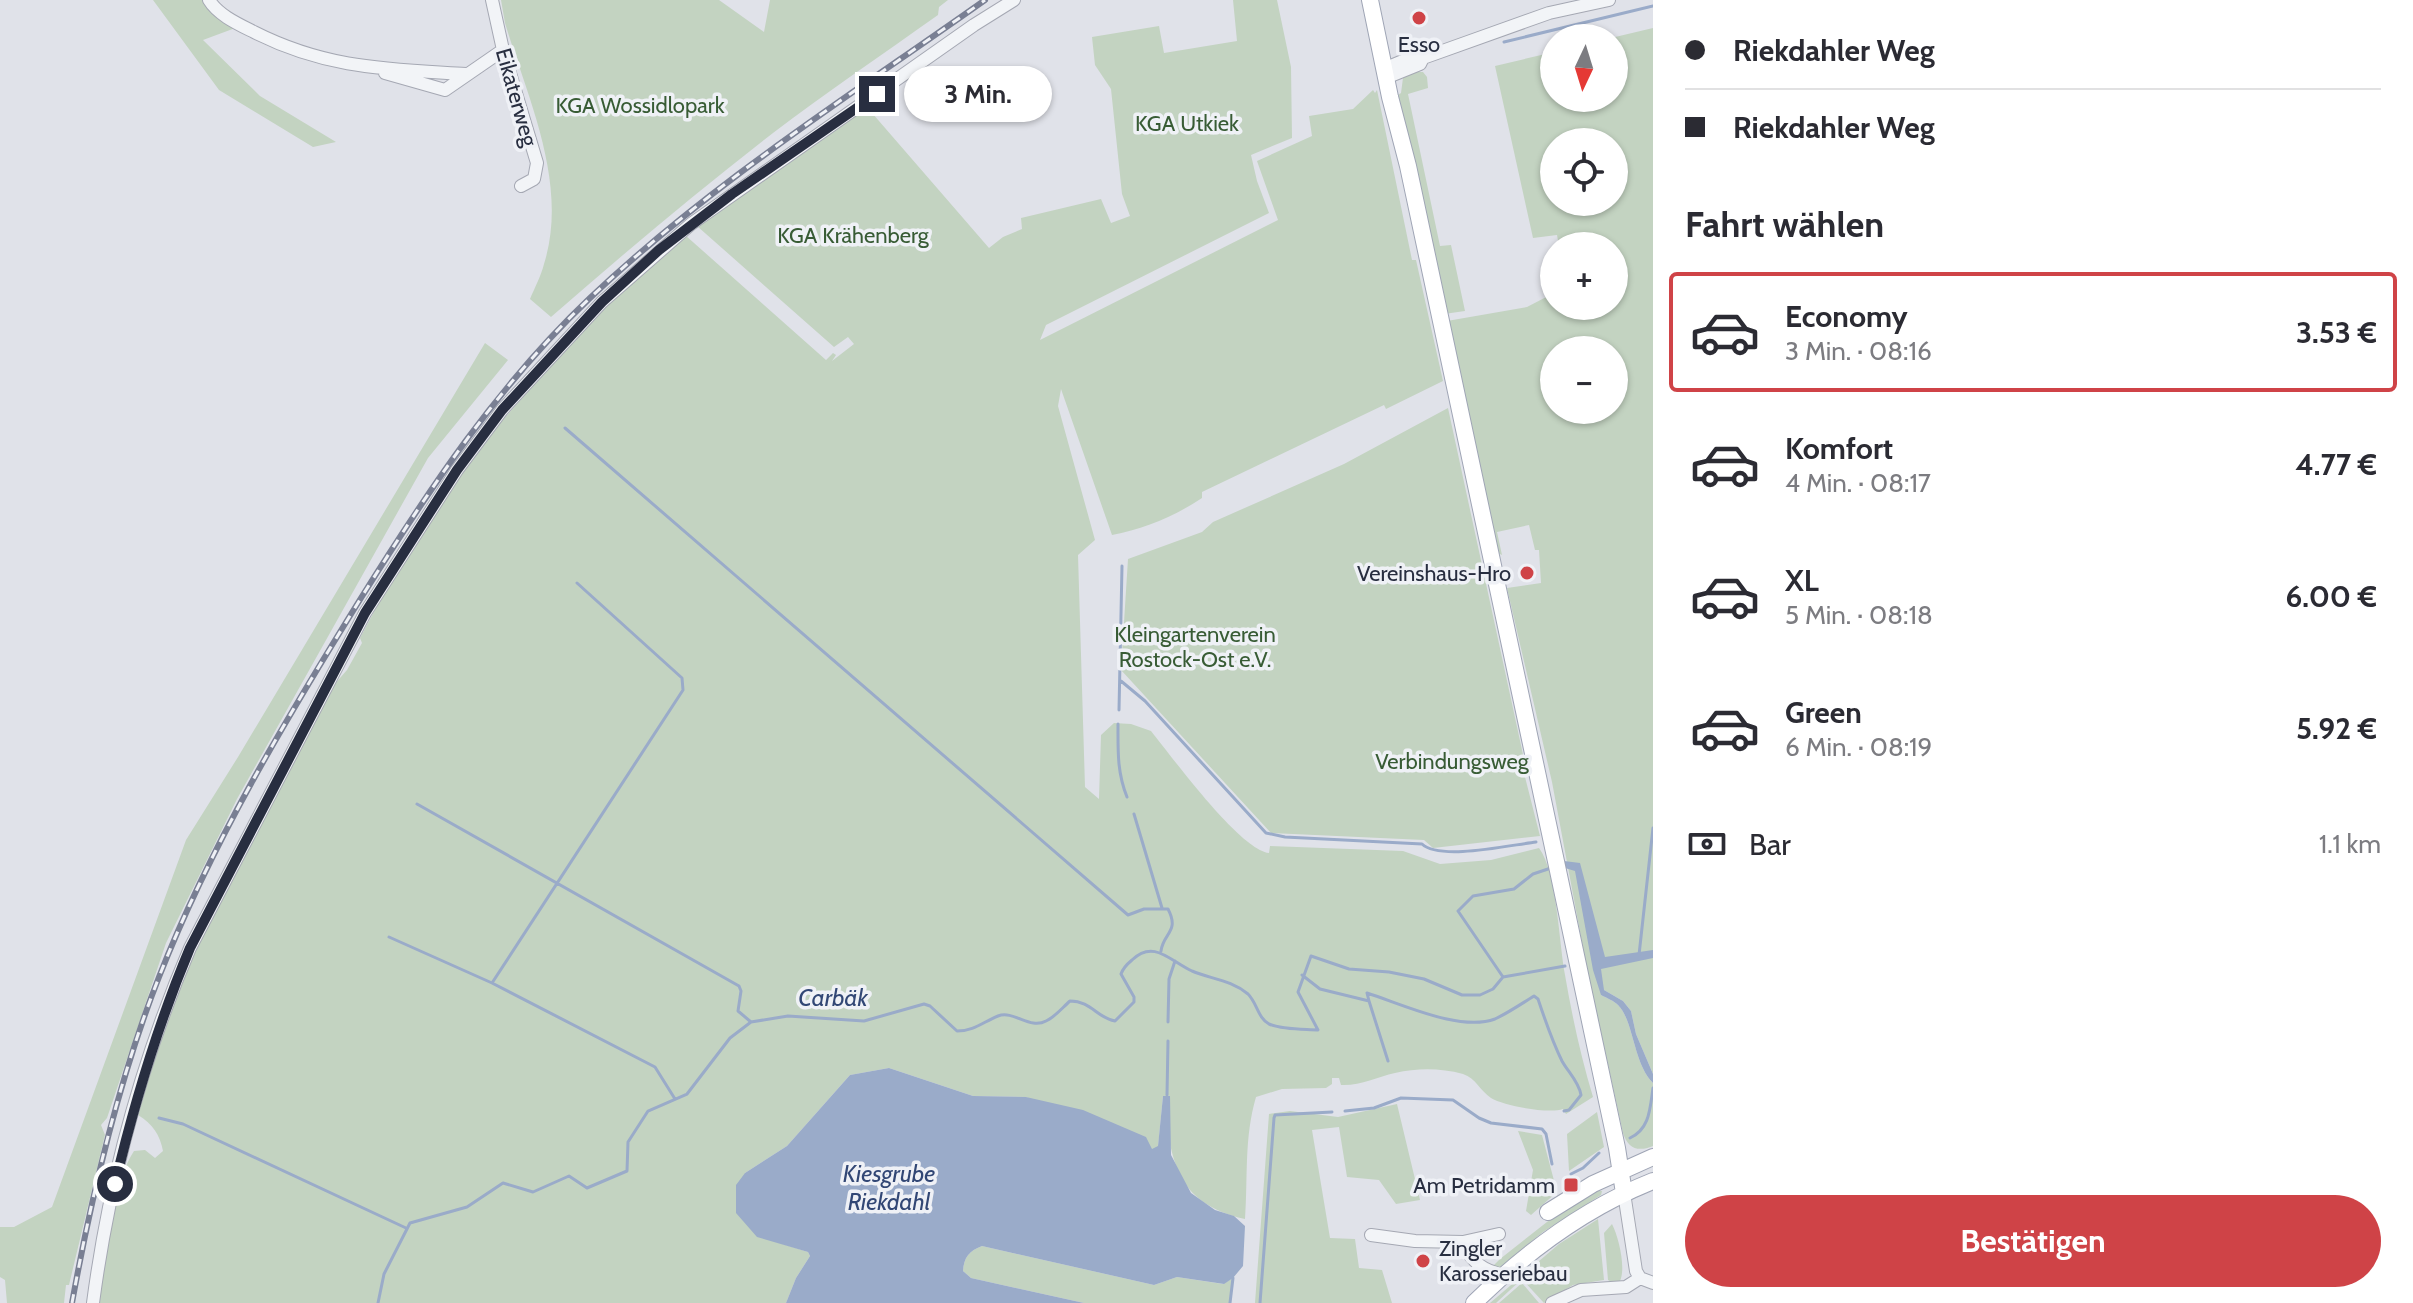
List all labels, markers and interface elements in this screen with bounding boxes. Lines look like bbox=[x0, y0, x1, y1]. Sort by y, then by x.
marker: Esso bbox=[1410, 9, 1428, 27]
north arrow bbox=[1540, 24, 1628, 112]
map controls bbox=[1540, 24, 1628, 424]
place label: Esso bbox=[1398, 31, 1440, 58]
text: Riekdahler Weg bbox=[1733, 32, 1935, 69]
street label: Eikaterweg bbox=[490, 45, 544, 150]
callout: 3 Min. bbox=[905, 66, 1053, 122]
route end bbox=[859, 76, 895, 112]
text: 3 Min. bbox=[944, 78, 1012, 110]
park label: KGA Wossidlopark bbox=[555, 92, 725, 119]
text: Riekdahler Weg bbox=[1733, 109, 1935, 146]
park label: KGA Utkiek bbox=[1135, 110, 1239, 137]
button: locate bbox=[1540, 128, 1628, 216]
text: Fahrt wählen bbox=[1685, 202, 1884, 246]
park label: KGA Krähenberg bbox=[777, 222, 930, 249]
button: + bbox=[1540, 232, 1628, 320]
icon: car bbox=[1689, 296, 1761, 368]
text: Economy bbox=[1785, 298, 1908, 335]
text: 3.53 € bbox=[2296, 314, 2377, 351]
text: 3 Min. · 08:16 bbox=[1785, 335, 1932, 367]
button: − bbox=[1540, 336, 1628, 424]
icon: car bbox=[1689, 428, 1761, 500]
text: Komfort bbox=[1785, 430, 1893, 467]
text: 4.77 € bbox=[2295, 446, 2377, 483]
text: 4 Min. · 08:17 bbox=[1785, 467, 1931, 499]
place label: Vereinshaus-Hro bbox=[1357, 560, 1511, 587]
icon: car bbox=[1689, 560, 1761, 632]
text: XL bbox=[1785, 562, 1819, 599]
marker: Vereinshaus-Hro bbox=[1518, 564, 1536, 582]
text: 6.00 € bbox=[2285, 578, 2377, 615]
text: 5 Min. · 08:18 bbox=[1785, 599, 1933, 631]
park label: Kleingartenverein Rostock-Ost e.V. bbox=[1114, 621, 1276, 673]
icon: car bbox=[1689, 692, 1761, 764]
text: Green bbox=[1785, 694, 1862, 731]
text: 5.92 € bbox=[2296, 710, 2377, 747]
text: 6 Min. · 08:19 bbox=[1785, 731, 1932, 763]
park label: Verbindungsweg bbox=[1375, 748, 1530, 775]
icon: cash bbox=[1685, 822, 1729, 866]
text: Bar bbox=[1749, 826, 1791, 863]
text: 1.1 km bbox=[2319, 828, 2381, 860]
water label: Carbäk bbox=[798, 983, 869, 1012]
water label: Kiesgrube Riekdahl bbox=[843, 1159, 935, 1216]
route start bbox=[97, 1166, 133, 1202]
place label: Am Petridamm bbox=[1413, 1172, 1555, 1199]
marker: Am Petridamm bbox=[1562, 1176, 1580, 1194]
button: Bestätigen bbox=[1685, 1195, 2381, 1287]
place label: Zingler Karosseriebau bbox=[1439, 1235, 1567, 1287]
marker: Zingler Karosseriebau bbox=[1414, 1252, 1432, 1270]

